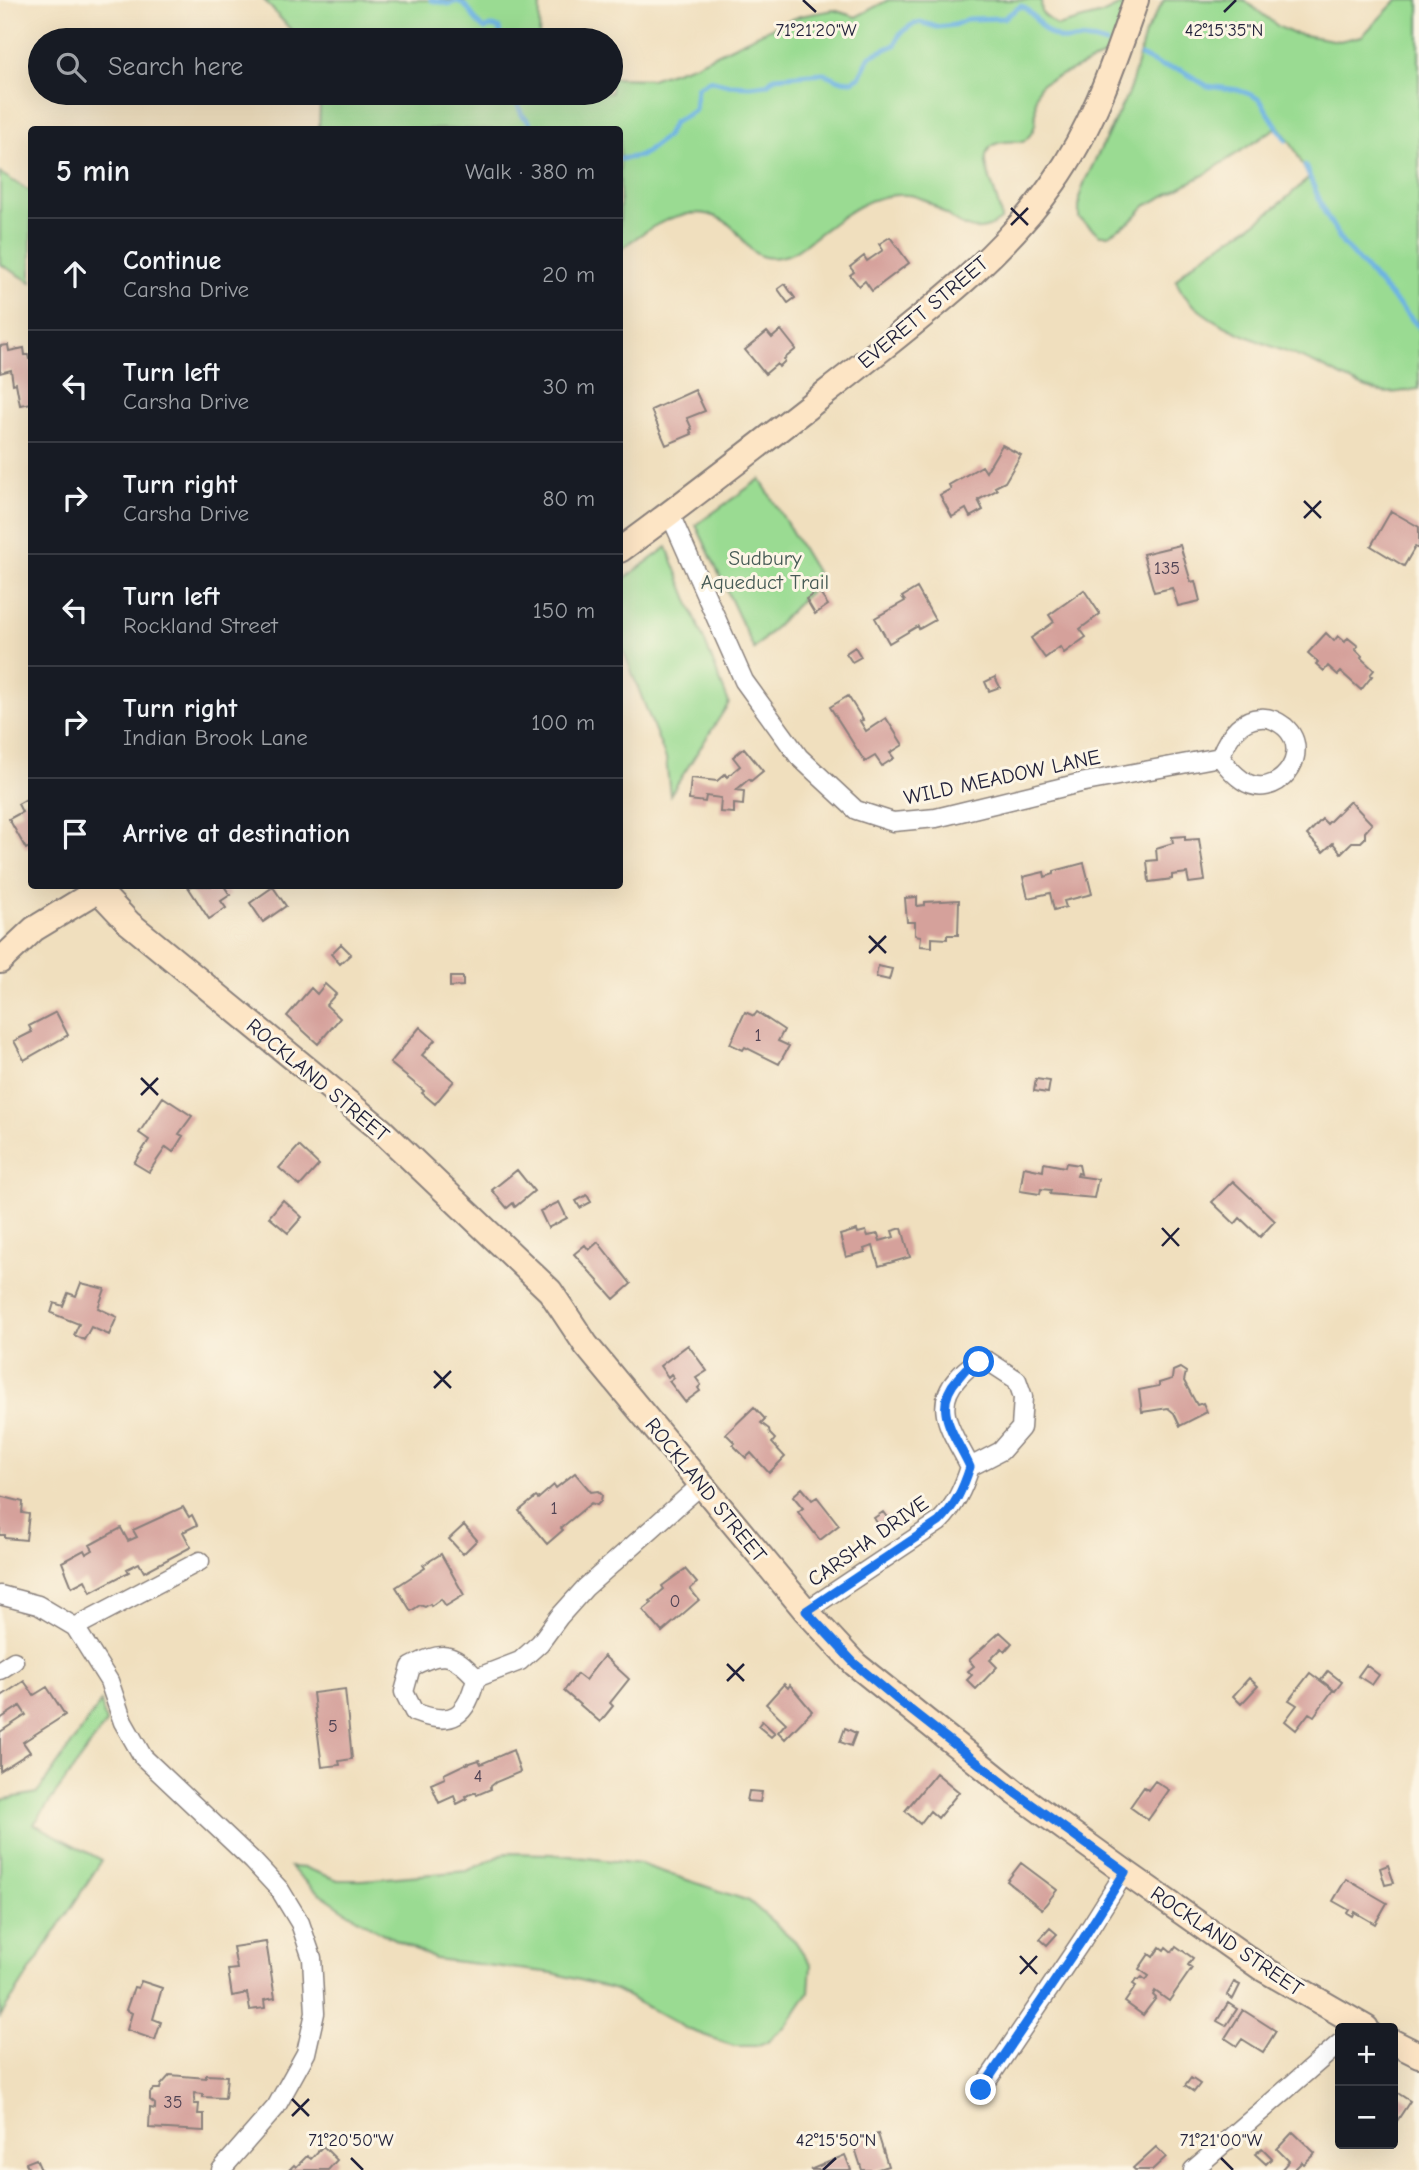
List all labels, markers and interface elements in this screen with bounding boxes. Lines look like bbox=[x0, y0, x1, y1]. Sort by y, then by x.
text: 71°21'20"W bbox=[775, 20, 857, 41]
text: 42°15'35"N bbox=[1185, 20, 1263, 41]
search box bbox=[28, 28, 623, 105]
icon: search bbox=[52, 48, 90, 86]
text: Search here bbox=[108, 52, 243, 82]
text: 5 min bbox=[56, 154, 130, 189]
text: Walk · 380 m bbox=[465, 158, 595, 185]
text: Continue bbox=[123, 246, 221, 276]
street label: EVERETT STREET bbox=[853, 251, 993, 373]
icon: ahead bbox=[56, 255, 94, 293]
text: 20 m bbox=[542, 261, 595, 288]
text: Carsha Drive bbox=[123, 276, 249, 303]
text: Turn left bbox=[123, 358, 220, 388]
icon: left bbox=[56, 367, 94, 405]
text: 30 m bbox=[543, 373, 595, 400]
text: Carsha Drive bbox=[123, 388, 249, 415]
text: Turn right bbox=[123, 470, 237, 500]
icon: right bbox=[56, 479, 94, 517]
text: 80 m bbox=[542, 485, 595, 512]
text: Carsha Drive bbox=[123, 500, 249, 527]
park label: Sudbury Aqueduct Trail bbox=[701, 546, 829, 594]
house number: 135 bbox=[1154, 558, 1180, 579]
text: Turn left bbox=[123, 582, 220, 612]
icon: left bbox=[56, 591, 94, 629]
text: 150 m bbox=[533, 597, 595, 624]
text: Rockland Street bbox=[123, 612, 278, 639]
text: Turn right bbox=[123, 694, 237, 724]
icon: right bbox=[56, 703, 94, 741]
text: 100 m bbox=[531, 709, 595, 736]
text: Indian Brook Lane bbox=[123, 724, 308, 751]
street label: WILD MEADOW LANE bbox=[902, 744, 1102, 810]
icon: arrive bbox=[56, 815, 94, 853]
text: Arrive at destination bbox=[123, 819, 350, 849]
street label: ROCKLAND STREET bbox=[242, 1013, 394, 1147]
house number: 1 bbox=[754, 1025, 762, 1046]
route start bbox=[963, 1346, 994, 1377]
street label: ROCKLAND STREET bbox=[640, 1413, 772, 1567]
street label: CARSHA DRIVE bbox=[803, 1491, 933, 1591]
house number: 1 bbox=[550, 1498, 558, 1519]
house number: 0 bbox=[670, 1591, 680, 1612]
house number: 5 bbox=[328, 1716, 338, 1737]
house number: 4 bbox=[474, 1766, 482, 1787]
street label: ROCKLAND STREET bbox=[1146, 1881, 1308, 2001]
map controls bbox=[1335, 2023, 1398, 2149]
button: + bbox=[1335, 2023, 1398, 2086]
route end bbox=[965, 2074, 996, 2105]
button: − bbox=[1335, 2086, 1398, 2149]
house number: 35 bbox=[164, 2092, 182, 2113]
text: 71°20'50"W bbox=[308, 2130, 394, 2151]
text: 42°15'50"N bbox=[796, 2130, 876, 2151]
text: 71°21'00"W bbox=[1180, 2130, 1263, 2151]

